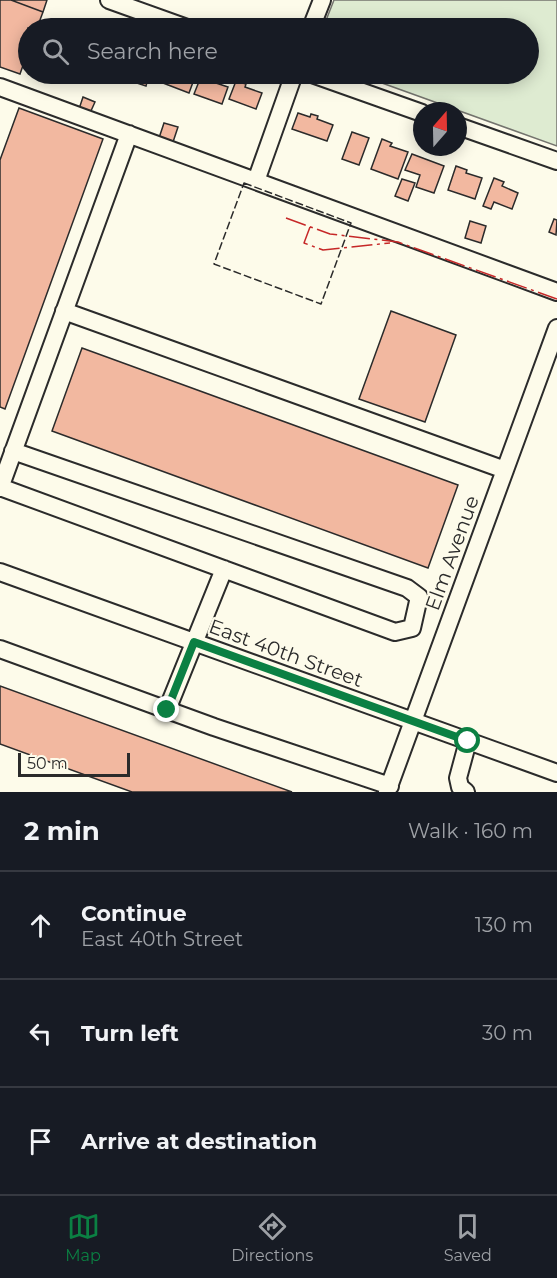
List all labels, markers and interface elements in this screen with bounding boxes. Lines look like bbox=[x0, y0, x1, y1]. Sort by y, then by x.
search box bbox=[18, 18, 539, 84]
icon: search bbox=[39, 35, 72, 68]
text: Search here bbox=[87, 38, 218, 65]
north arrow bbox=[413, 102, 467, 156]
street label: Elm Avenue bbox=[420, 492, 484, 614]
street label: East 40th Street bbox=[206, 614, 366, 692]
route end bbox=[153, 696, 179, 722]
route start bbox=[454, 727, 480, 753]
scale bar bbox=[18, 750, 130, 778]
text: 50 m bbox=[27, 754, 68, 773]
text: 2 min bbox=[24, 815, 100, 847]
text: Walk · 160 m bbox=[408, 819, 533, 843]
text: Continue bbox=[81, 900, 187, 927]
icon: ahead bbox=[24, 909, 57, 942]
text: 130 m bbox=[475, 913, 533, 937]
text: East 40th Street bbox=[81, 927, 243, 951]
icon: left bbox=[24, 1017, 57, 1050]
text: Turn left bbox=[81, 1020, 179, 1047]
text: 30 m bbox=[482, 1021, 533, 1045]
icon: arrive bbox=[24, 1125, 57, 1158]
text: Arrive at destination bbox=[81, 1128, 317, 1155]
tab: Map bbox=[65, 1210, 101, 1265]
tab: Directions bbox=[231, 1210, 313, 1265]
tab: Saved bbox=[444, 1210, 492, 1265]

